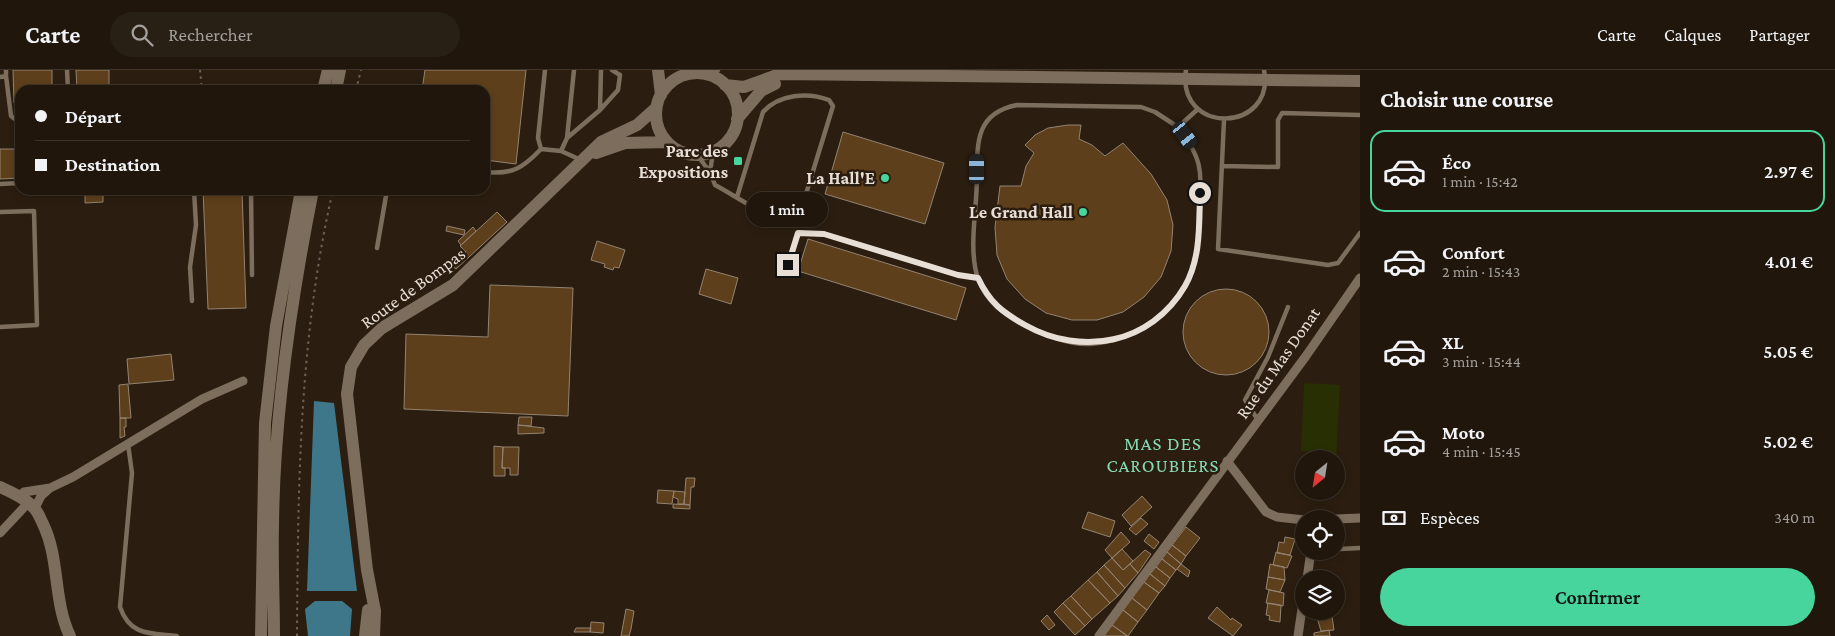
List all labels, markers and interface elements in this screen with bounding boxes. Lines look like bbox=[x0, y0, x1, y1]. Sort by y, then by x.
search box bbox=[110, 12, 460, 57]
text: Carte bbox=[25, 21, 80, 48]
icon: search bbox=[128, 21, 156, 49]
text: Rechercher bbox=[168, 24, 253, 45]
text: Carte bbox=[1597, 25, 1636, 45]
text: Calques bbox=[1664, 25, 1721, 45]
text: Partager bbox=[1749, 25, 1810, 45]
text: Choisir une course bbox=[1380, 87, 1553, 112]
text: Départ bbox=[65, 106, 121, 127]
car bbox=[1169, 119, 1200, 151]
place label: Parc des Expositions bbox=[638, 141, 728, 182]
icon: car bbox=[1382, 149, 1427, 194]
text: Éco bbox=[1442, 152, 1471, 173]
text: Destination bbox=[65, 154, 160, 175]
car bbox=[969, 154, 984, 184]
marker: Parc des Expositions bbox=[732, 155, 744, 167]
text: 2.97 € bbox=[1764, 161, 1813, 182]
place label: La Hall'E bbox=[806, 168, 875, 188]
marker: La Hall'E bbox=[879, 172, 891, 184]
text: 1 min · 15:42 bbox=[1442, 173, 1518, 190]
route start bbox=[1189, 182, 1211, 204]
callout: 1 min bbox=[747, 192, 829, 228]
text: 1 min bbox=[769, 201, 805, 218]
place label: Le Grand Hall bbox=[969, 202, 1073, 222]
marker: Le Grand Hall bbox=[1077, 206, 1089, 218]
icon: car bbox=[1382, 239, 1427, 284]
text: Confort bbox=[1442, 242, 1505, 263]
street label: Route de Bompas bbox=[357, 243, 469, 333]
text: 4.01 € bbox=[1765, 251, 1813, 272]
route end bbox=[777, 254, 799, 276]
text: 2 min · 15:43 bbox=[1442, 263, 1520, 280]
street label: Rue du Mas Donat bbox=[1232, 303, 1325, 423]
icon: car bbox=[1382, 329, 1427, 374]
text: XL bbox=[1442, 332, 1464, 353]
text: 5.05 € bbox=[1763, 341, 1813, 362]
text: 3 min · 15:44 bbox=[1442, 353, 1521, 370]
icon: car bbox=[1382, 419, 1427, 464]
text: Moto bbox=[1442, 422, 1485, 443]
text: 5.02 € bbox=[1763, 431, 1813, 452]
district label: MAS DES CAROUBIERS bbox=[1107, 433, 1219, 476]
text: 4 min · 15:45 bbox=[1442, 443, 1521, 460]
north arrow bbox=[1295, 450, 1345, 500]
map controls bbox=[1295, 450, 1345, 620]
icon: cash bbox=[1380, 504, 1408, 532]
text: Espèces bbox=[1420, 507, 1480, 528]
text: 340 m bbox=[1774, 509, 1815, 526]
button: locate bbox=[1295, 510, 1345, 560]
button: Confirmer bbox=[1380, 568, 1815, 626]
button: layers bbox=[1295, 570, 1345, 620]

